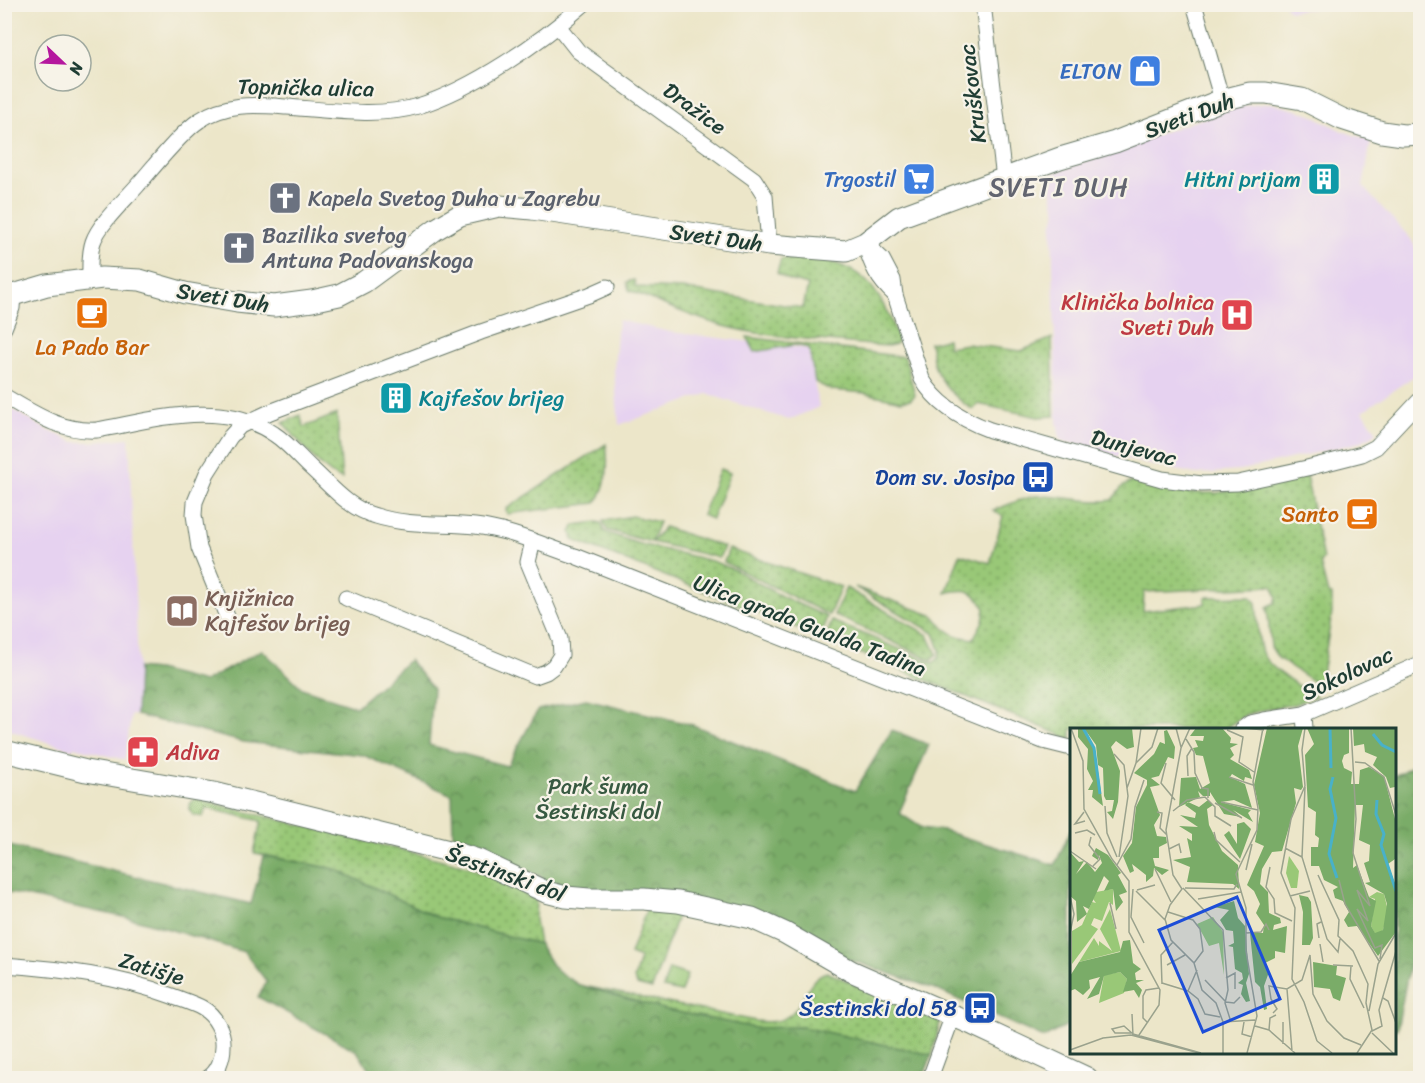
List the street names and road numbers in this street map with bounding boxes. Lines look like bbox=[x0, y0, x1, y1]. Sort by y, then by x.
street label: Kruškovac bbox=[947, 42, 998, 146]
street label: Topnička ulica bbox=[237, 67, 375, 108]
street label: Dražice bbox=[654, 72, 735, 145]
street label: Sveti Duh bbox=[1139, 81, 1240, 150]
street label: Sveti Duh bbox=[667, 212, 765, 263]
street label: Sveti Duh bbox=[174, 271, 272, 324]
street label: Dunjevac bbox=[1087, 417, 1181, 478]
street label: Ulica grada Gualda Tadina bbox=[687, 563, 932, 688]
street label: Sokolovac bbox=[1295, 635, 1400, 712]
street label: Šestinski dol bbox=[440, 834, 572, 914]
street label: Zatišje bbox=[114, 940, 190, 997]

